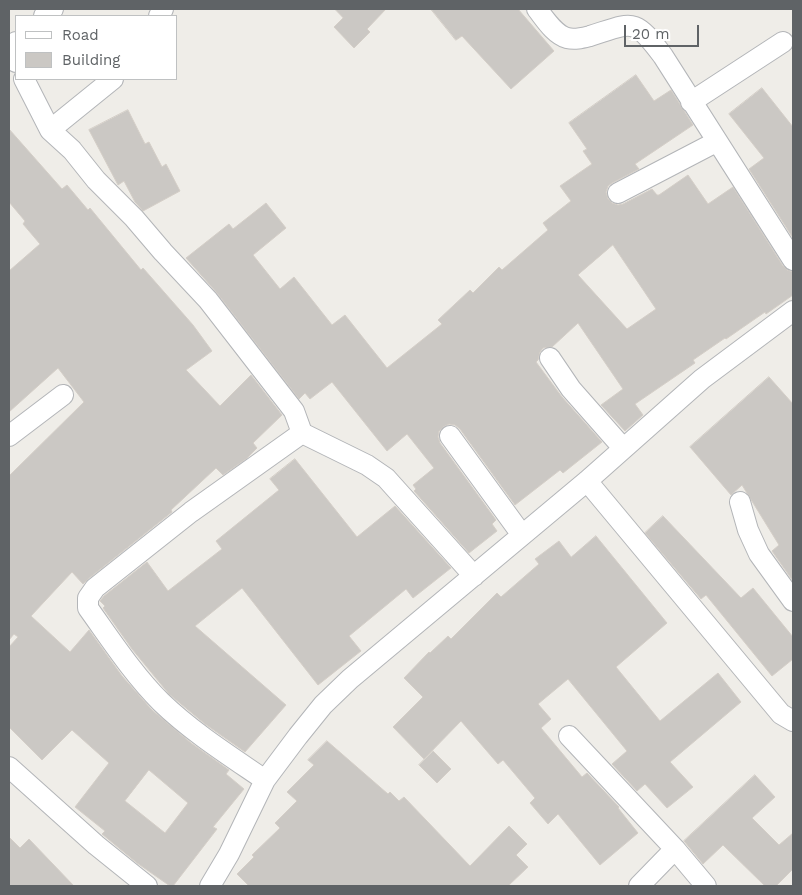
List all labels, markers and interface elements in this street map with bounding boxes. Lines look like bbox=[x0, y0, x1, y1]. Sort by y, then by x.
legend bbox=[15, 15, 178, 80]
scale bar bbox=[627, 15, 702, 47]
text: 20 m bbox=[632, 25, 670, 43]
text: Road bbox=[62, 26, 99, 44]
text: Building bbox=[62, 51, 120, 69]

